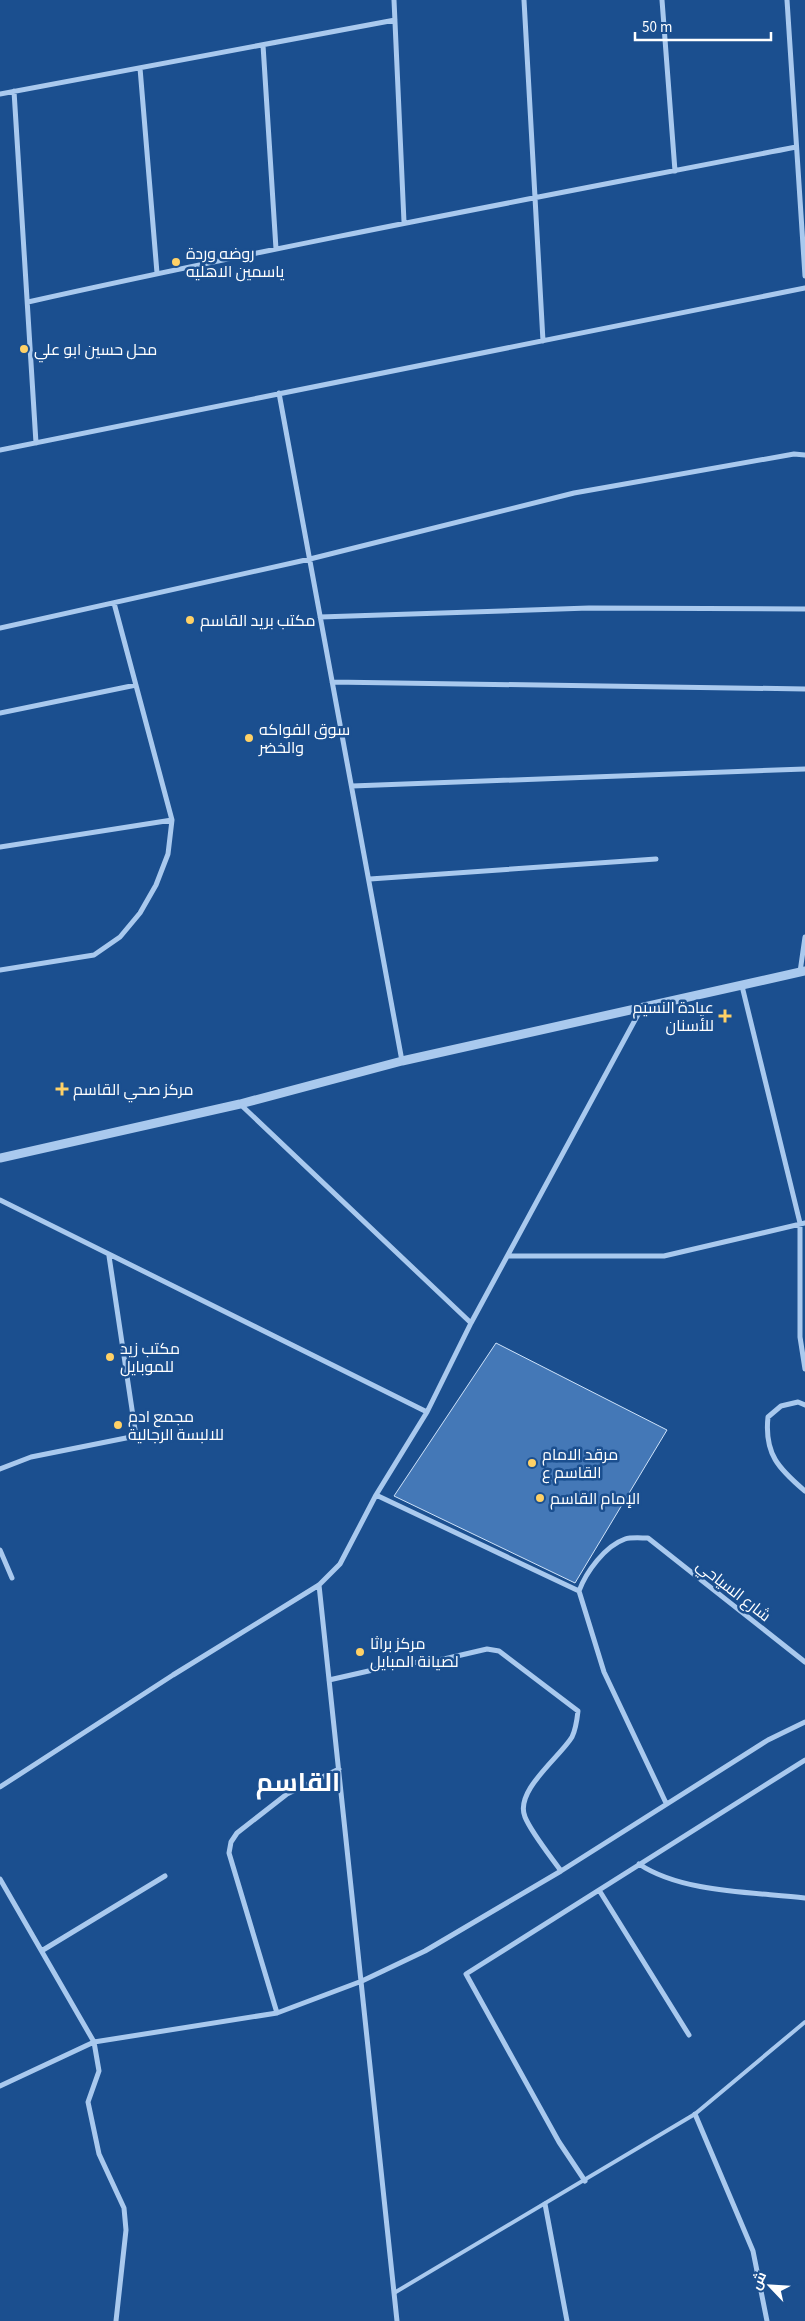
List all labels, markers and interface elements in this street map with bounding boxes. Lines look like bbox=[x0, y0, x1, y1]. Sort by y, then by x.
scale bar bbox=[635, 10, 771, 42]
text: 50 m bbox=[642, 17, 672, 38]
place label: روضه وردة ياسمين الاهليه bbox=[186, 243, 285, 283]
marker: روضه وردة ياسمين الاهليه bbox=[170, 256, 182, 268]
place label: محل حسين ابو علي bbox=[34, 339, 157, 363]
marker: محل حسين ابو علي bbox=[18, 343, 30, 355]
place label: مكتب بريد القاسم bbox=[200, 610, 316, 632]
marker: مكتب بريد القاسم bbox=[184, 614, 196, 626]
place label: سوق الفواكه والخضر bbox=[258, 719, 350, 759]
marker: سوق الفواكه والخضر bbox=[243, 732, 255, 744]
place label: عيادة النسيم للأسنان bbox=[632, 997, 714, 1037]
marker: عيادة النسيم للأسنان bbox=[718, 1009, 732, 1023]
place label: مركز صحي القاسم bbox=[73, 1079, 194, 1103]
marker: مركز صحي القاسم bbox=[55, 1082, 69, 1096]
place label: مكتب زيد للموبايل bbox=[120, 1338, 180, 1378]
marker: مكتب زيد للموبايل bbox=[104, 1351, 116, 1363]
place label: مجمع ادم للالبسة الرجالية bbox=[128, 1406, 224, 1446]
marker: مجمع ادم للالبسة الرجالية bbox=[112, 1419, 124, 1431]
place label: مرقد الامام القاسم ع bbox=[542, 1444, 618, 1484]
marker: مرقد الامام القاسم ع bbox=[526, 1457, 538, 1469]
place label: الإمام القاسم bbox=[550, 1488, 640, 1510]
marker: الإمام القاسم bbox=[534, 1492, 546, 1504]
street label: شارع السياحي bbox=[690, 1555, 775, 1628]
place label: مركز براثا لصيانة المبايل bbox=[370, 1633, 459, 1673]
marker: مركز براثا لصيانة المبايل bbox=[354, 1646, 366, 1658]
district label: القاسم bbox=[256, 1764, 340, 1801]
north arrow bbox=[745, 2261, 795, 2311]
text: ش bbox=[746, 2269, 772, 2293]

